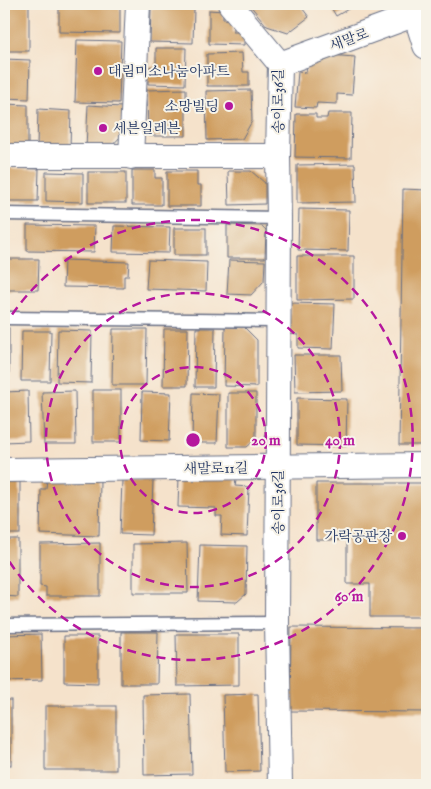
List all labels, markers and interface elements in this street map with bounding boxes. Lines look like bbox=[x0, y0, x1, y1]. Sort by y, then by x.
street label: 새말로 bbox=[327, 24, 372, 55]
place label: 대림미소나눔아파트 bbox=[108, 63, 230, 81]
marker: 대림미소나눔아파트 bbox=[92, 65, 104, 77]
street label: 송이로36길 bbox=[270, 68, 288, 134]
place label: 소망빌딩 bbox=[165, 98, 219, 116]
marker: 소망빌딩 bbox=[223, 100, 235, 112]
place label: 세븐일레븐 bbox=[113, 120, 181, 138]
marker: 세븐일레븐 bbox=[97, 122, 109, 134]
centre of rings bbox=[184, 431, 202, 449]
text: 20 m bbox=[251, 431, 281, 450]
text: 40 m bbox=[325, 431, 355, 450]
street label: 새말로11길 bbox=[184, 459, 248, 479]
street label: 송이로36길 bbox=[270, 469, 288, 535]
place label: 가락공판장 bbox=[324, 528, 392, 546]
marker: 가락공판장 bbox=[396, 530, 408, 542]
text: 60 m bbox=[335, 587, 364, 606]

